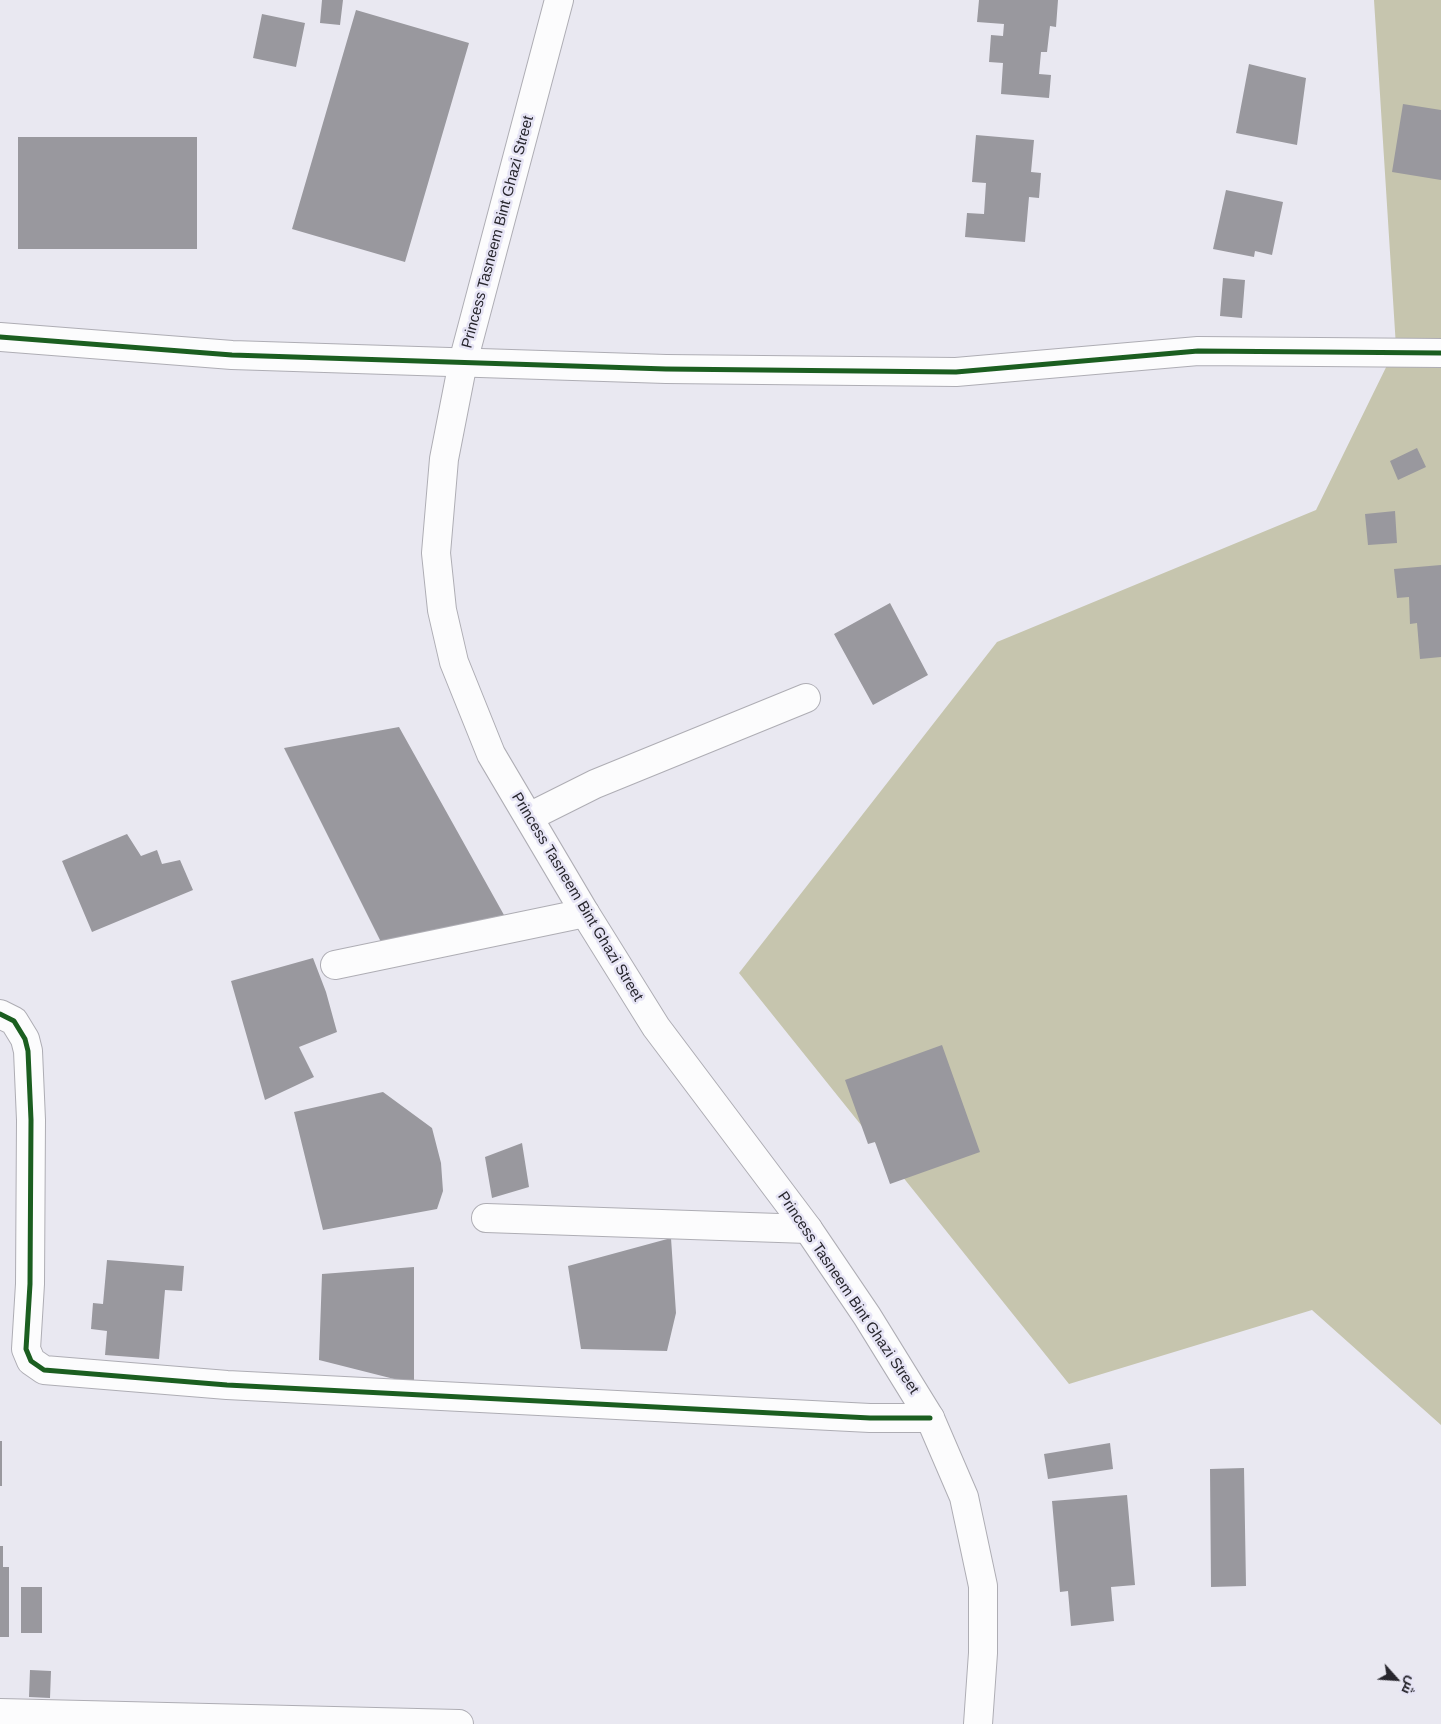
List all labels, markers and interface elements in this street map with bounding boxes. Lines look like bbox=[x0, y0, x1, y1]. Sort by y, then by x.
street label: Princess Tasneem Bint Ghazi Street bbox=[458, 114, 538, 350]
street label: Princess Tasneem Bint Ghazi Street bbox=[507, 789, 647, 1005]
street label: Princess Tasneem Bint Ghazi Street bbox=[773, 1188, 923, 1398]
north arrow bbox=[1371, 1654, 1421, 1704]
text: ش bbox=[1398, 1674, 1421, 1697]

